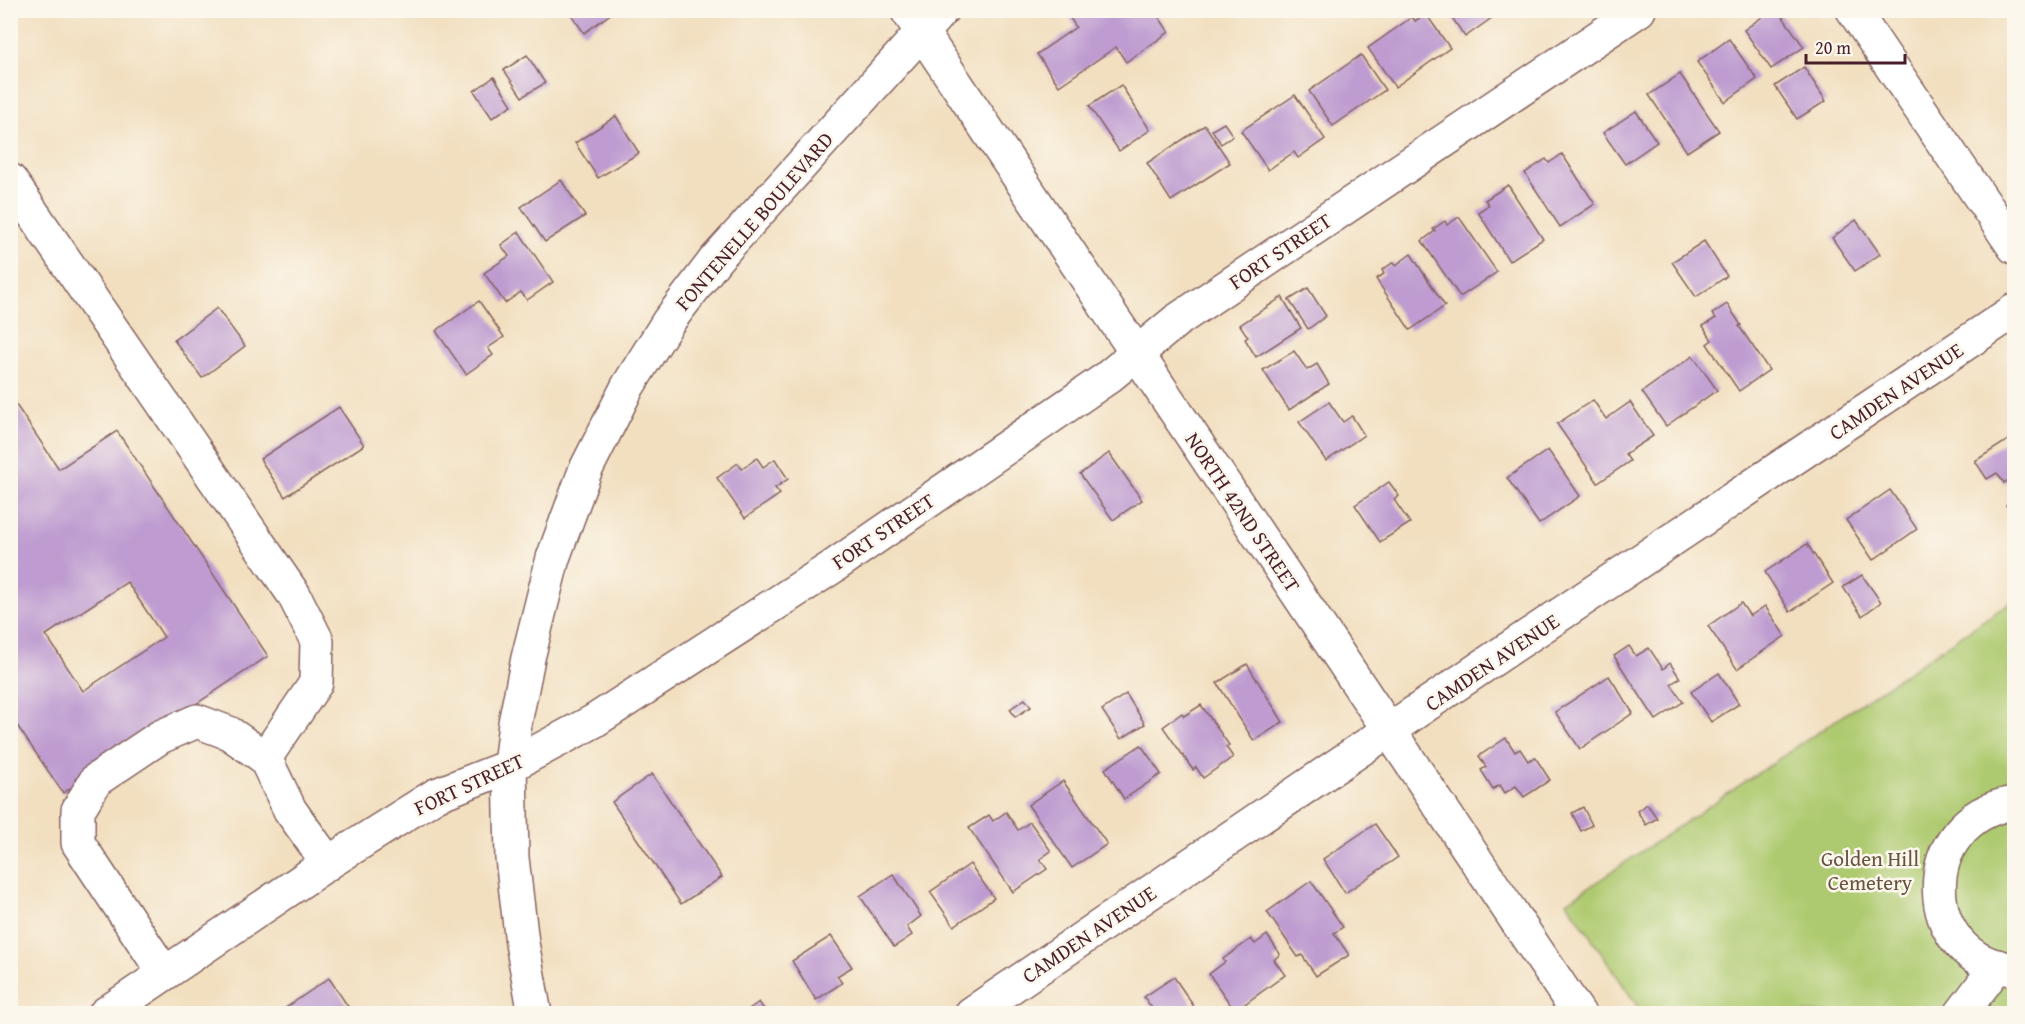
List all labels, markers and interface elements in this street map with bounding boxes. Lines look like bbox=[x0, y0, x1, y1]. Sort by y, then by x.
scale bar bbox=[1806, 27, 1905, 65]
text: 20 m bbox=[1815, 34, 1851, 61]
street label: FONTENELLE BOULEVARD bbox=[668, 125, 840, 317]
street label: FORT STREET bbox=[1222, 205, 1338, 297]
street label: CAMDEN AVENUE bbox=[1823, 334, 1970, 448]
street label: NORTH 42ND STREET bbox=[1178, 426, 1308, 598]
street label: FORT STREET bbox=[825, 485, 941, 577]
street label: CAMDEN AVENUE bbox=[1419, 605, 1566, 719]
street label: FORT STREET bbox=[409, 745, 529, 823]
park label: Golden Hill Cemetery bbox=[1821, 843, 1919, 898]
street label: CAMDEN AVENUE bbox=[1016, 877, 1163, 991]

